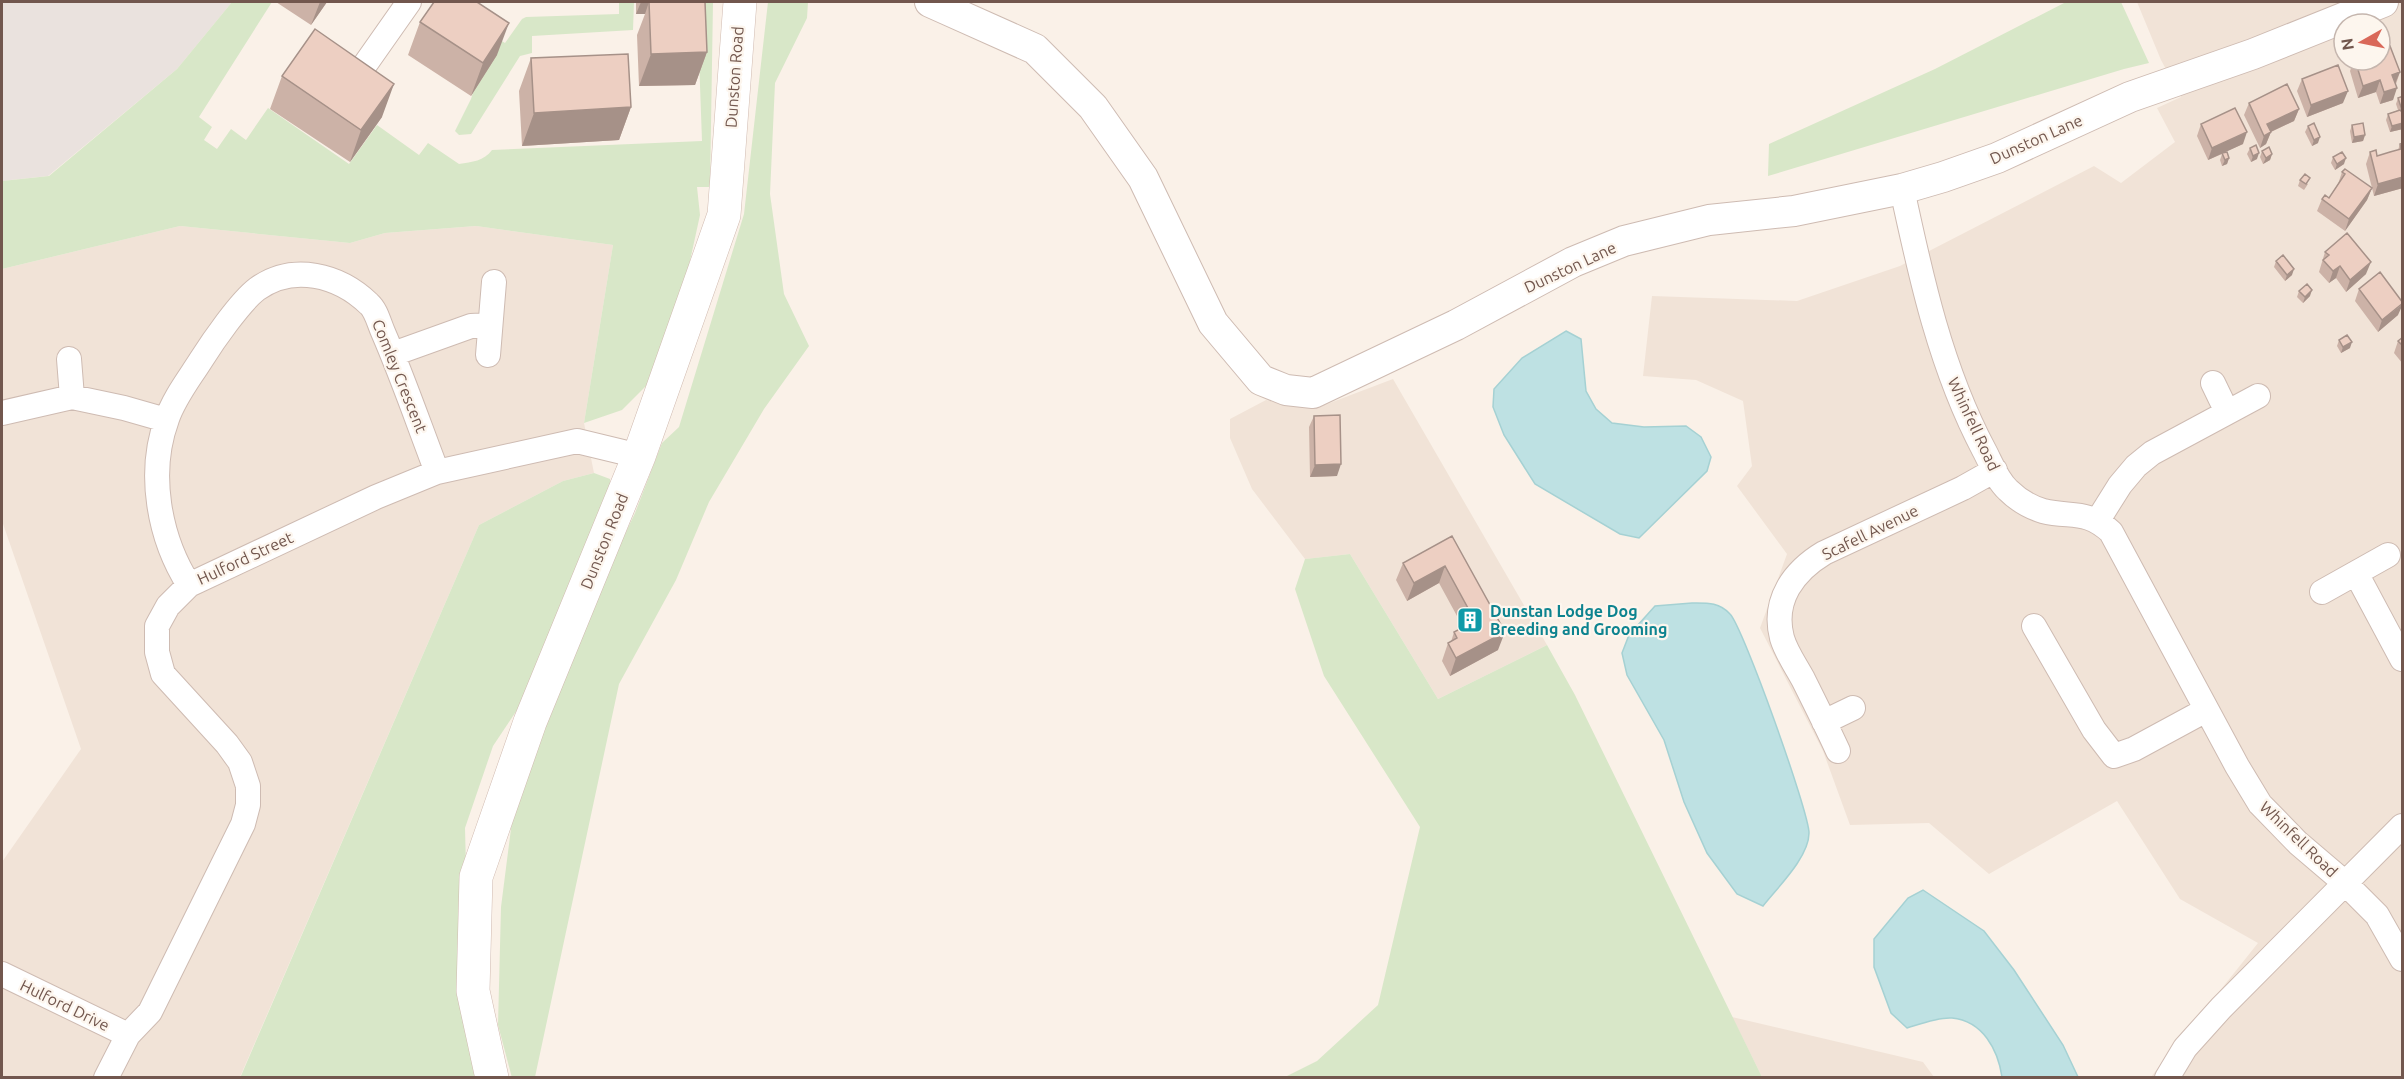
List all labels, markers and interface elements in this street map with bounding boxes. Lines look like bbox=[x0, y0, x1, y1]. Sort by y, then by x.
north arrow bbox=[2332, 12, 2392, 72]
street label: Dunston Road bbox=[721, 26, 747, 128]
text: N bbox=[2337, 37, 2357, 52]
street label: Dunston Lane bbox=[1987, 111, 2085, 167]
street label: Dunston Lane bbox=[1521, 238, 1619, 296]
street label: Comley Crescent bbox=[369, 317, 431, 436]
street label: Whinfell Road bbox=[1945, 375, 2003, 473]
street label: Dunston Road bbox=[577, 490, 631, 592]
street label: Scafell Avenue bbox=[1819, 501, 1921, 563]
street label: Hulford Street bbox=[194, 528, 296, 588]
place label: Dunstan Lodge Dog Breeding and Grooming bbox=[1490, 602, 1667, 638]
building icon: Dunstan Lodge Dog Breeding and Grooming bbox=[1455, 605, 1485, 635]
street label: Whinfell Road bbox=[2256, 798, 2342, 880]
street label: Hulford Drive bbox=[18, 976, 112, 1034]

